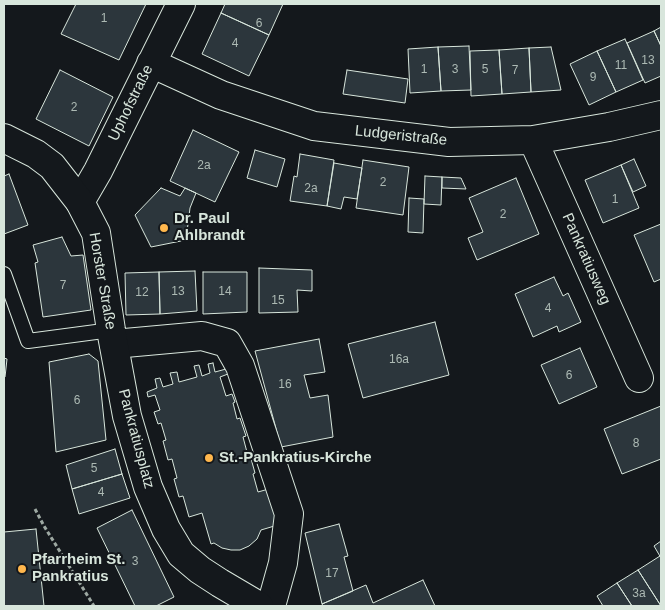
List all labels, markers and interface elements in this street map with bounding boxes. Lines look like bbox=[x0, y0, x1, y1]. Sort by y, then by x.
house number: 1 bbox=[101, 12, 107, 26]
house number: 6 bbox=[256, 17, 262, 31]
house number: 4 bbox=[232, 37, 238, 51]
house number: 13 bbox=[641, 54, 655, 68]
house number: 11 bbox=[615, 59, 627, 73]
street label: Uphofstraße bbox=[105, 62, 157, 144]
house number: 1 bbox=[421, 63, 427, 77]
house number: 3 bbox=[452, 63, 458, 77]
house number: 5 bbox=[482, 63, 488, 77]
house number: 7 bbox=[512, 64, 518, 78]
house number: 9 bbox=[590, 71, 596, 85]
house number: 2 bbox=[71, 101, 77, 115]
street label: Ludgeristraße bbox=[354, 122, 448, 150]
house number: 2a bbox=[197, 159, 211, 173]
house number: 2 bbox=[380, 176, 386, 190]
house number: 2a bbox=[304, 182, 318, 196]
house number: 1 bbox=[612, 193, 618, 207]
house number: 2 bbox=[500, 208, 506, 222]
place label: Dr. Paul Ahlbrandt bbox=[174, 210, 245, 245]
street label: Pankratiusweg bbox=[558, 210, 614, 308]
marker: Dr. Paul Ahlbrandt bbox=[158, 222, 170, 234]
street label: Horster Straße bbox=[85, 231, 119, 331]
house number: 7 bbox=[60, 279, 66, 293]
house number: 13 bbox=[171, 285, 185, 299]
house number: 14 bbox=[218, 285, 232, 299]
house number: 12 bbox=[135, 286, 149, 300]
house number: 15 bbox=[271, 294, 285, 308]
house number: 4 bbox=[545, 302, 551, 316]
house number: 16a bbox=[389, 353, 409, 367]
house number: 6 bbox=[566, 369, 572, 383]
house number: 16 bbox=[278, 378, 292, 392]
street label: Pankratiusplatz bbox=[114, 387, 158, 491]
house number: 6 bbox=[74, 394, 80, 408]
house number: 8 bbox=[633, 437, 639, 451]
place label: St.-Pankratius-Kirche bbox=[219, 449, 372, 467]
marker: St.-Pankratius-Kirche bbox=[203, 452, 215, 464]
house number: 5 bbox=[91, 462, 97, 476]
house number: 4 bbox=[98, 486, 104, 500]
place label: Pfarrheim St. Pankratius bbox=[32, 551, 125, 586]
house number: 3 bbox=[132, 555, 138, 569]
marker: Pfarrheim St. Pankratius bbox=[16, 563, 28, 575]
house number: 17 bbox=[325, 567, 339, 581]
house number: 3a bbox=[632, 587, 646, 601]

